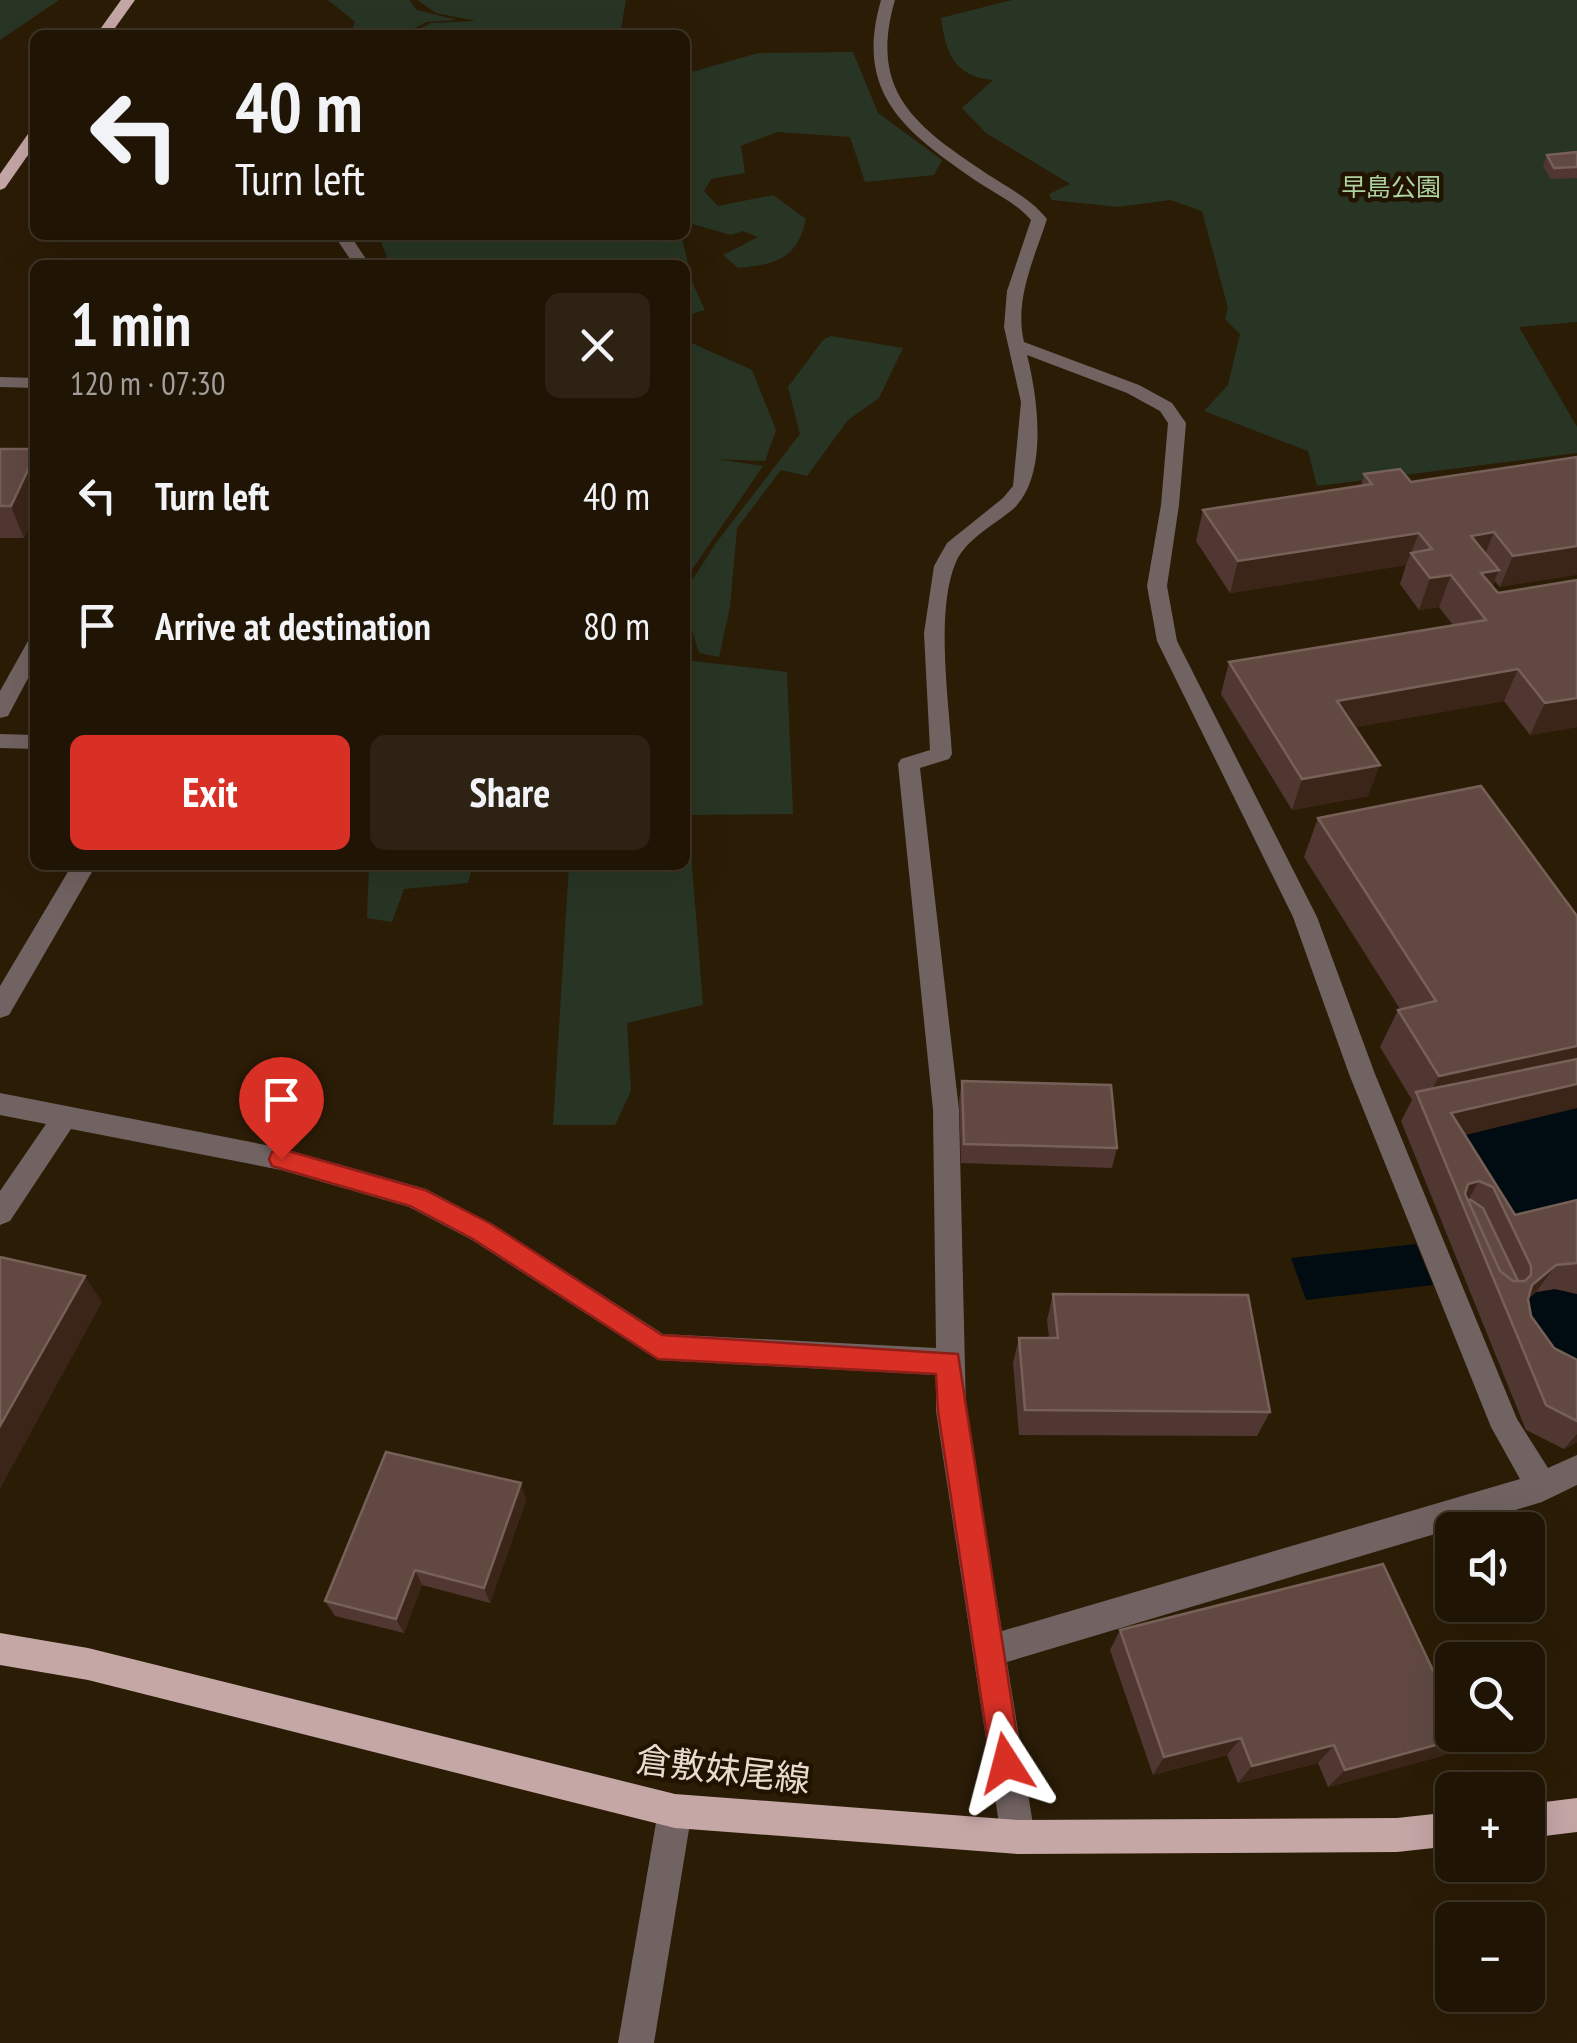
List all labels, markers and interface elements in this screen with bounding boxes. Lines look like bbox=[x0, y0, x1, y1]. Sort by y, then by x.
text: 40 m bbox=[235, 61, 363, 151]
icon: left bbox=[70, 70, 200, 200]
text: Turn left bbox=[235, 149, 365, 207]
park label: 早島公園 bbox=[1341, 171, 1441, 203]
text: 1 min bbox=[70, 285, 191, 363]
button: close bbox=[545, 293, 650, 398]
text: 120 m · 07:30 bbox=[70, 362, 225, 404]
icon: left bbox=[70, 468, 125, 523]
text: Turn left bbox=[155, 471, 269, 520]
text: 40 m bbox=[583, 471, 650, 520]
icon: arrive bbox=[70, 598, 125, 653]
text: Arrive at destination bbox=[155, 601, 431, 650]
text: 80 m bbox=[583, 601, 650, 650]
button: Exit bbox=[70, 735, 350, 850]
button: Share bbox=[370, 735, 650, 850]
pin bbox=[239, 1057, 324, 1160]
icon: arrive bbox=[254, 1072, 309, 1127]
map controls bbox=[1435, 1512, 1545, 2012]
button: sound bbox=[1435, 1512, 1545, 1622]
button: search bbox=[1435, 1642, 1545, 1752]
position arrow bbox=[954, 1711, 1058, 1815]
street label: 倉敷妹尾線 bbox=[633, 1736, 813, 1803]
button: + bbox=[1435, 1772, 1545, 1882]
button: − bbox=[1435, 1902, 1545, 2012]

